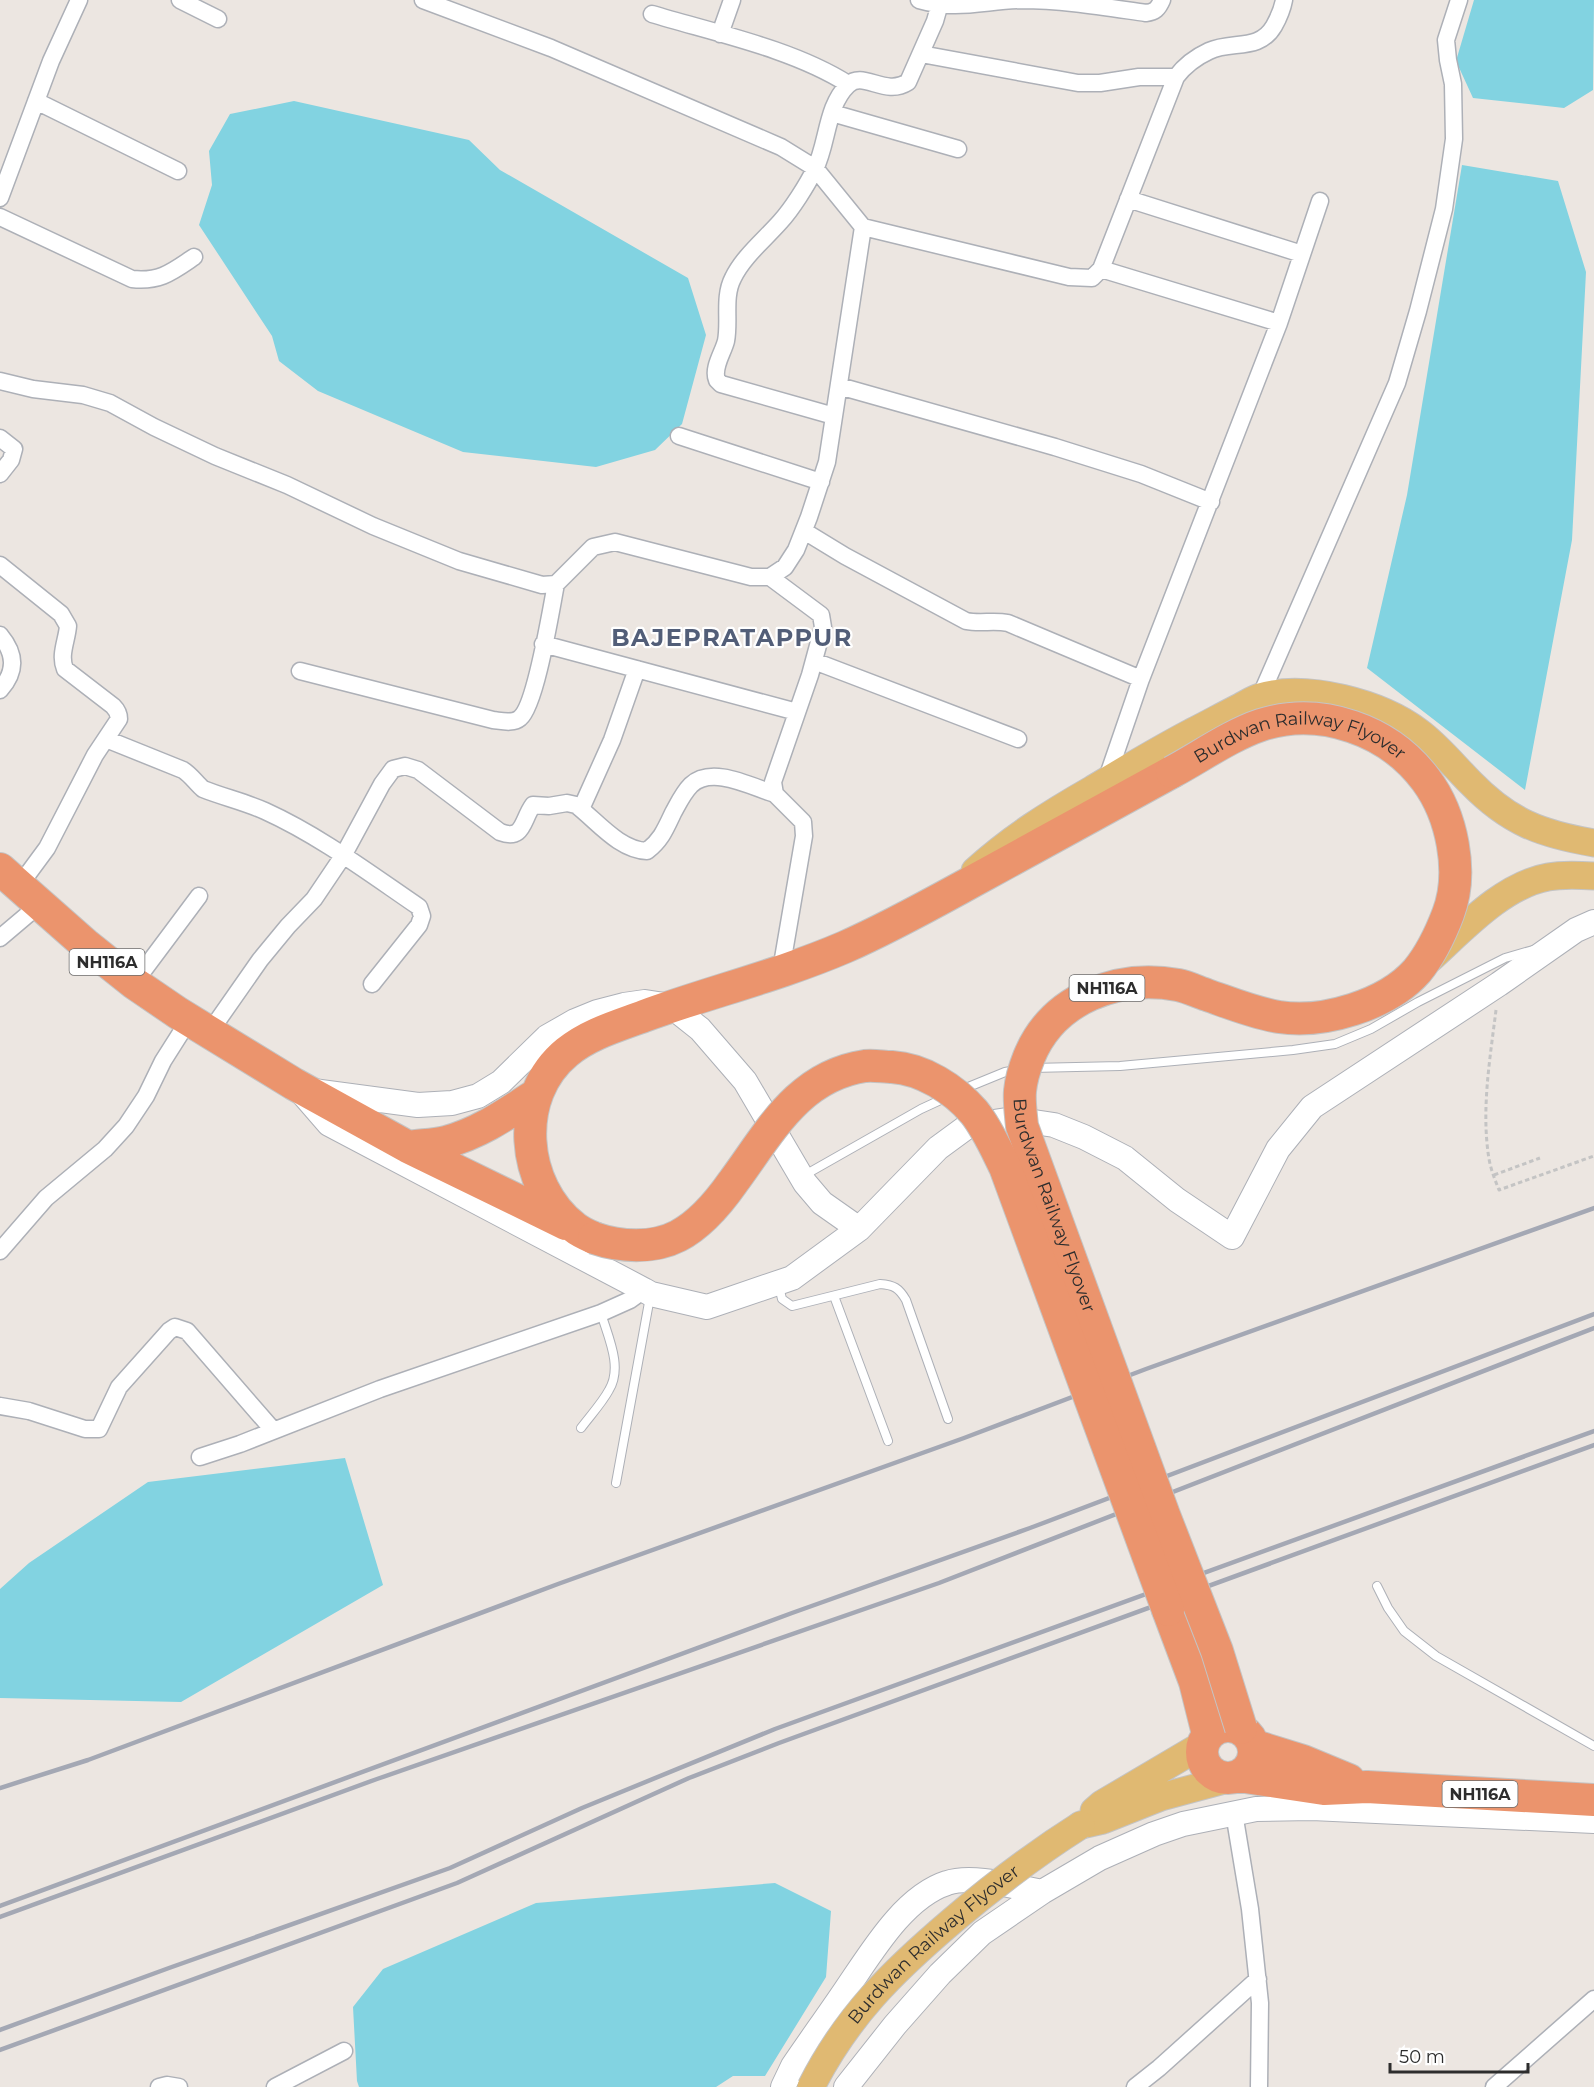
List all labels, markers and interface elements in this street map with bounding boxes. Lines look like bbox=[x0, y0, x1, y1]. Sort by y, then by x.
district label: BAJEPRATAPPUR bbox=[611, 623, 853, 652]
text: Burdwan Railway Flyover bbox=[1190, 707, 1410, 768]
street label: Burdwan Railway Flyover bbox=[1185, 750, 1411, 776]
road number: NH116A bbox=[70, 949, 144, 975]
road number: NH116A bbox=[1070, 975, 1144, 1001]
street label: Burdwan Railway Flyover bbox=[1009, 1097, 1100, 1316]
road number: NH116A bbox=[1442, 1781, 1518, 1807]
street label: Burdwan Railway Flyover bbox=[843, 1860, 1024, 2028]
scale bar bbox=[1390, 2036, 1528, 2074]
text: 50 m bbox=[1399, 2046, 1445, 2068]

